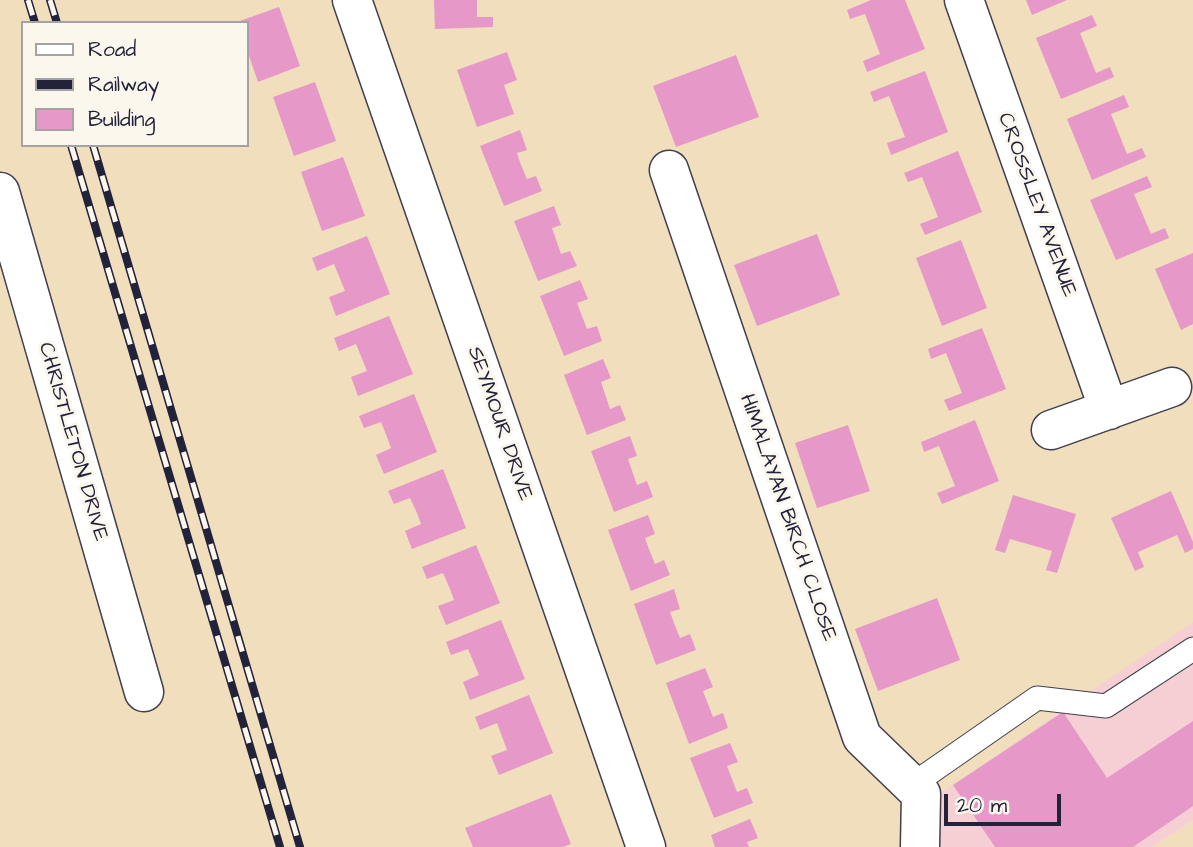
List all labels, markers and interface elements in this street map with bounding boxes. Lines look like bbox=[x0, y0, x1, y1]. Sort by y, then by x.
legend bbox=[21, 21, 248, 147]
text: Road bbox=[88, 35, 136, 64]
text: Railway bbox=[88, 70, 159, 99]
text: Building bbox=[88, 105, 155, 134]
street label: CROSSLEY AVENUE bbox=[991, 110, 1081, 300]
street label: CHRISTLETON DRIVE bbox=[32, 340, 112, 544]
street label: SEYMOUR DRIVE bbox=[461, 344, 537, 504]
street label: HIMALAYAN BIRCH CLOSE bbox=[733, 391, 841, 645]
scale bar bbox=[948, 780, 1065, 824]
text: 20 m bbox=[957, 791, 1007, 820]

